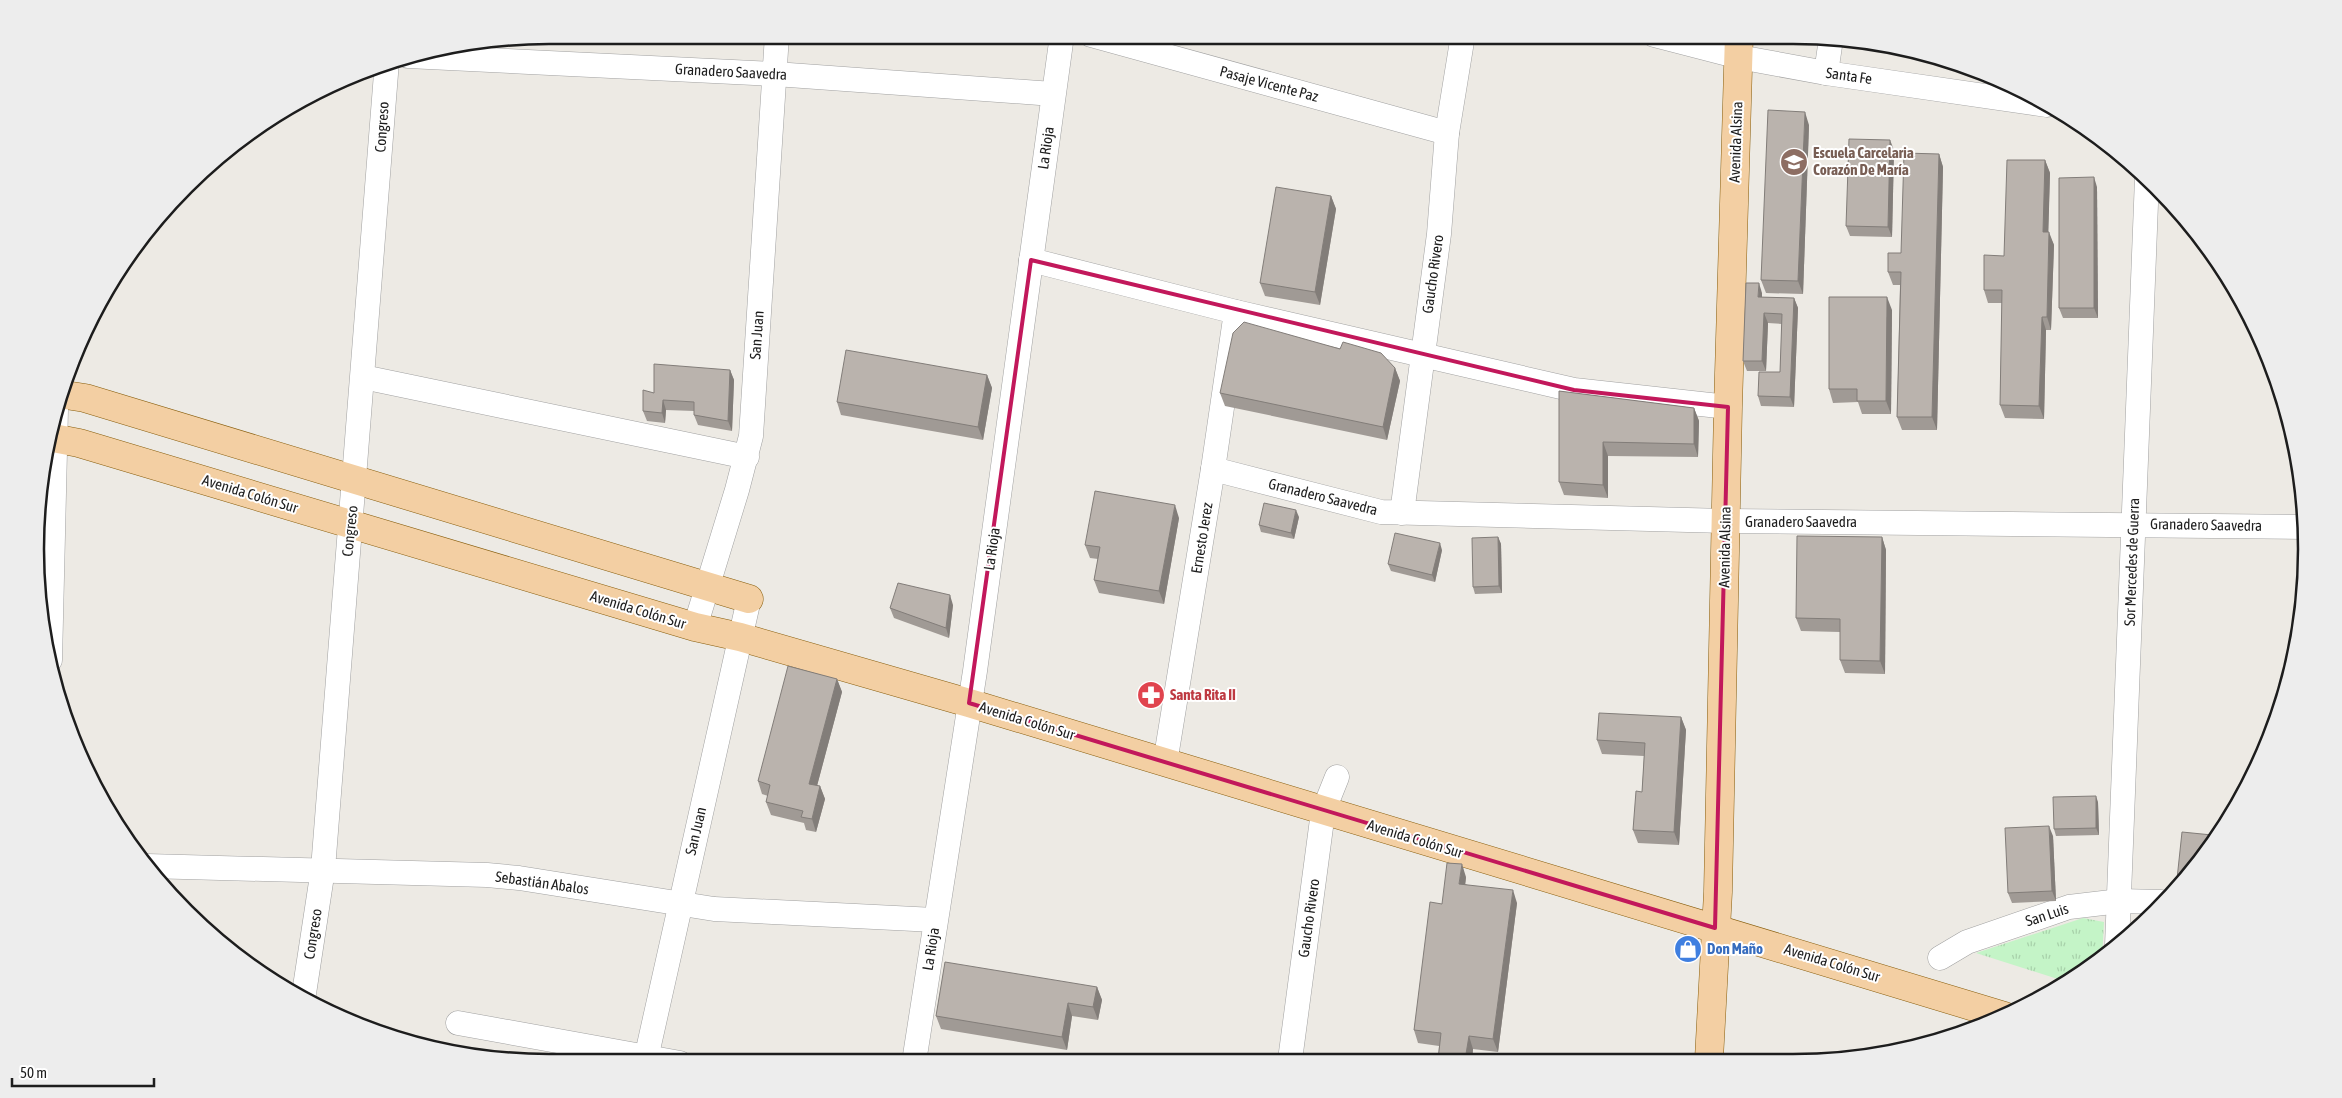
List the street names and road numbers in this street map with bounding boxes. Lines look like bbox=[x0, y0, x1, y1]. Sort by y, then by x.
street label: Granadero Saavedra bbox=[675, 60, 787, 83]
street label: Pasaje Vicente Paz bbox=[1218, 62, 1321, 105]
street label: Santa Fe bbox=[1825, 64, 1873, 87]
street label: Congreso bbox=[371, 101, 392, 153]
street label: Avenida Alsina bbox=[1726, 101, 1745, 183]
street label: La Rioja bbox=[1034, 125, 1057, 171]
street label: Gaucho Rivero bbox=[1419, 233, 1446, 314]
street label: San Juan bbox=[746, 310, 767, 360]
street label: Avenida Colón Sur bbox=[200, 471, 301, 516]
street label: Granadero Saavedra bbox=[1267, 475, 1380, 518]
street label: Sor Mercedes de Guerra bbox=[2121, 498, 2142, 626]
street label: Ernesto Jerez bbox=[1188, 501, 1216, 575]
street label: Congreso bbox=[338, 505, 361, 557]
street label: Avenida Alsina bbox=[1715, 506, 1734, 588]
street label: Granadero Saavedra bbox=[1745, 513, 1857, 530]
street label: Granadero Saavedra bbox=[2150, 515, 2262, 534]
street label: La Rioja bbox=[980, 526, 1003, 572]
street label: Avenida Colón Sur bbox=[588, 587, 689, 632]
street label: Avenida Colón Sur bbox=[977, 698, 1078, 743]
street label: San Juan bbox=[682, 805, 709, 857]
street label: Avenida Colón Sur bbox=[1365, 816, 1466, 861]
street label: Sebastián Abalos bbox=[494, 868, 590, 897]
street label: Gaucho Rivero bbox=[1295, 877, 1322, 958]
street label: San Luis bbox=[2023, 900, 2071, 929]
street label: Congreso bbox=[300, 907, 325, 960]
street label: La Rioja bbox=[919, 926, 942, 972]
street label: Avenida Colón Sur bbox=[1782, 940, 1883, 985]

